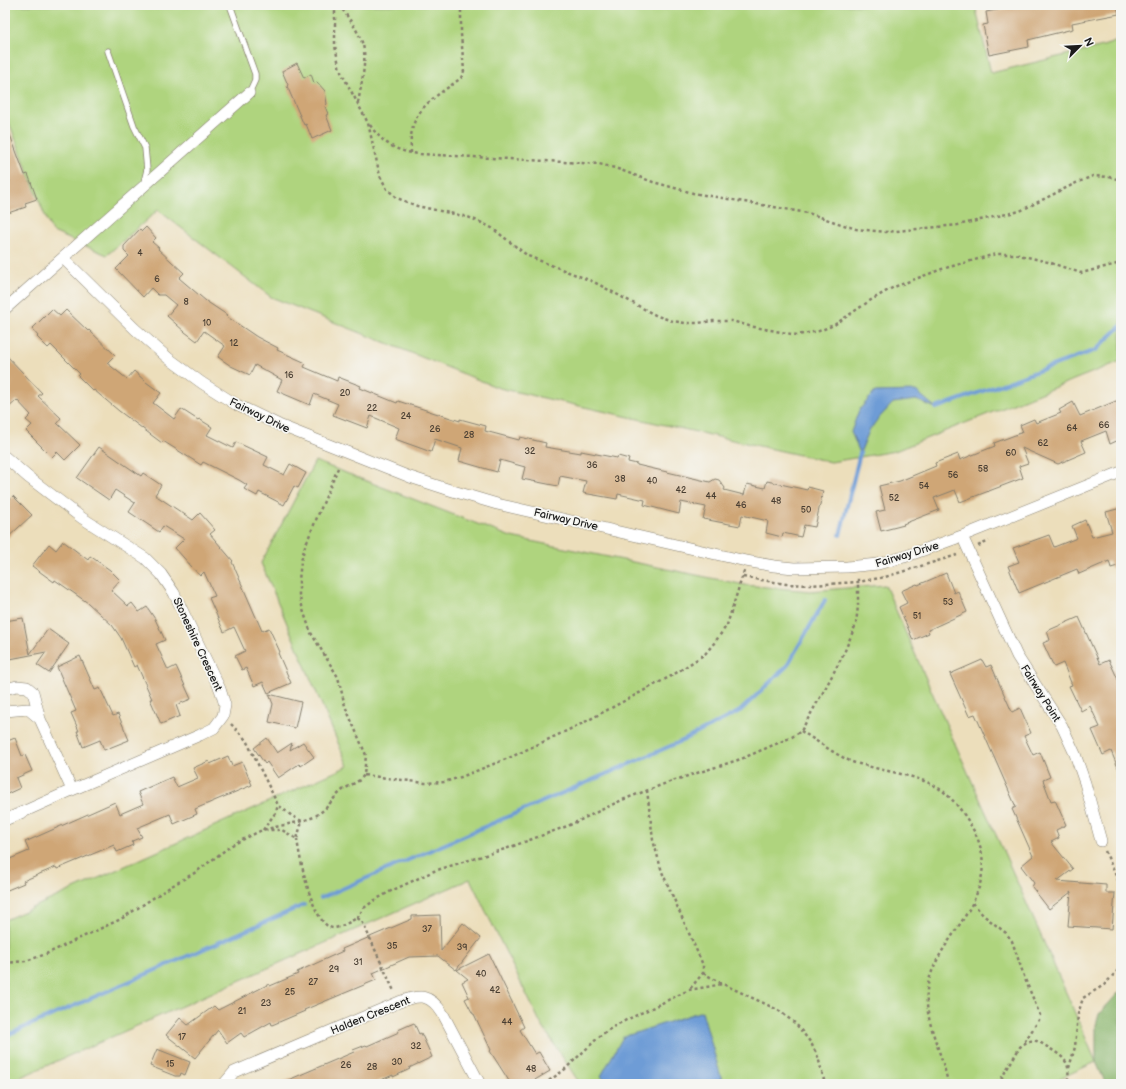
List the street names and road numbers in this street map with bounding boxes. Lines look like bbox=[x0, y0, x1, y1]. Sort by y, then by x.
street label: Fairway Drive bbox=[227, 395, 293, 436]
street label: Fairway Drive bbox=[532, 506, 600, 533]
street label: Fairway Drive bbox=[874, 539, 941, 570]
street label: Stoneshire Crescent bbox=[170, 595, 225, 694]
street label: Fairway Point bbox=[1018, 662, 1064, 725]
street label: Halden Crescent bbox=[329, 993, 412, 1037]

